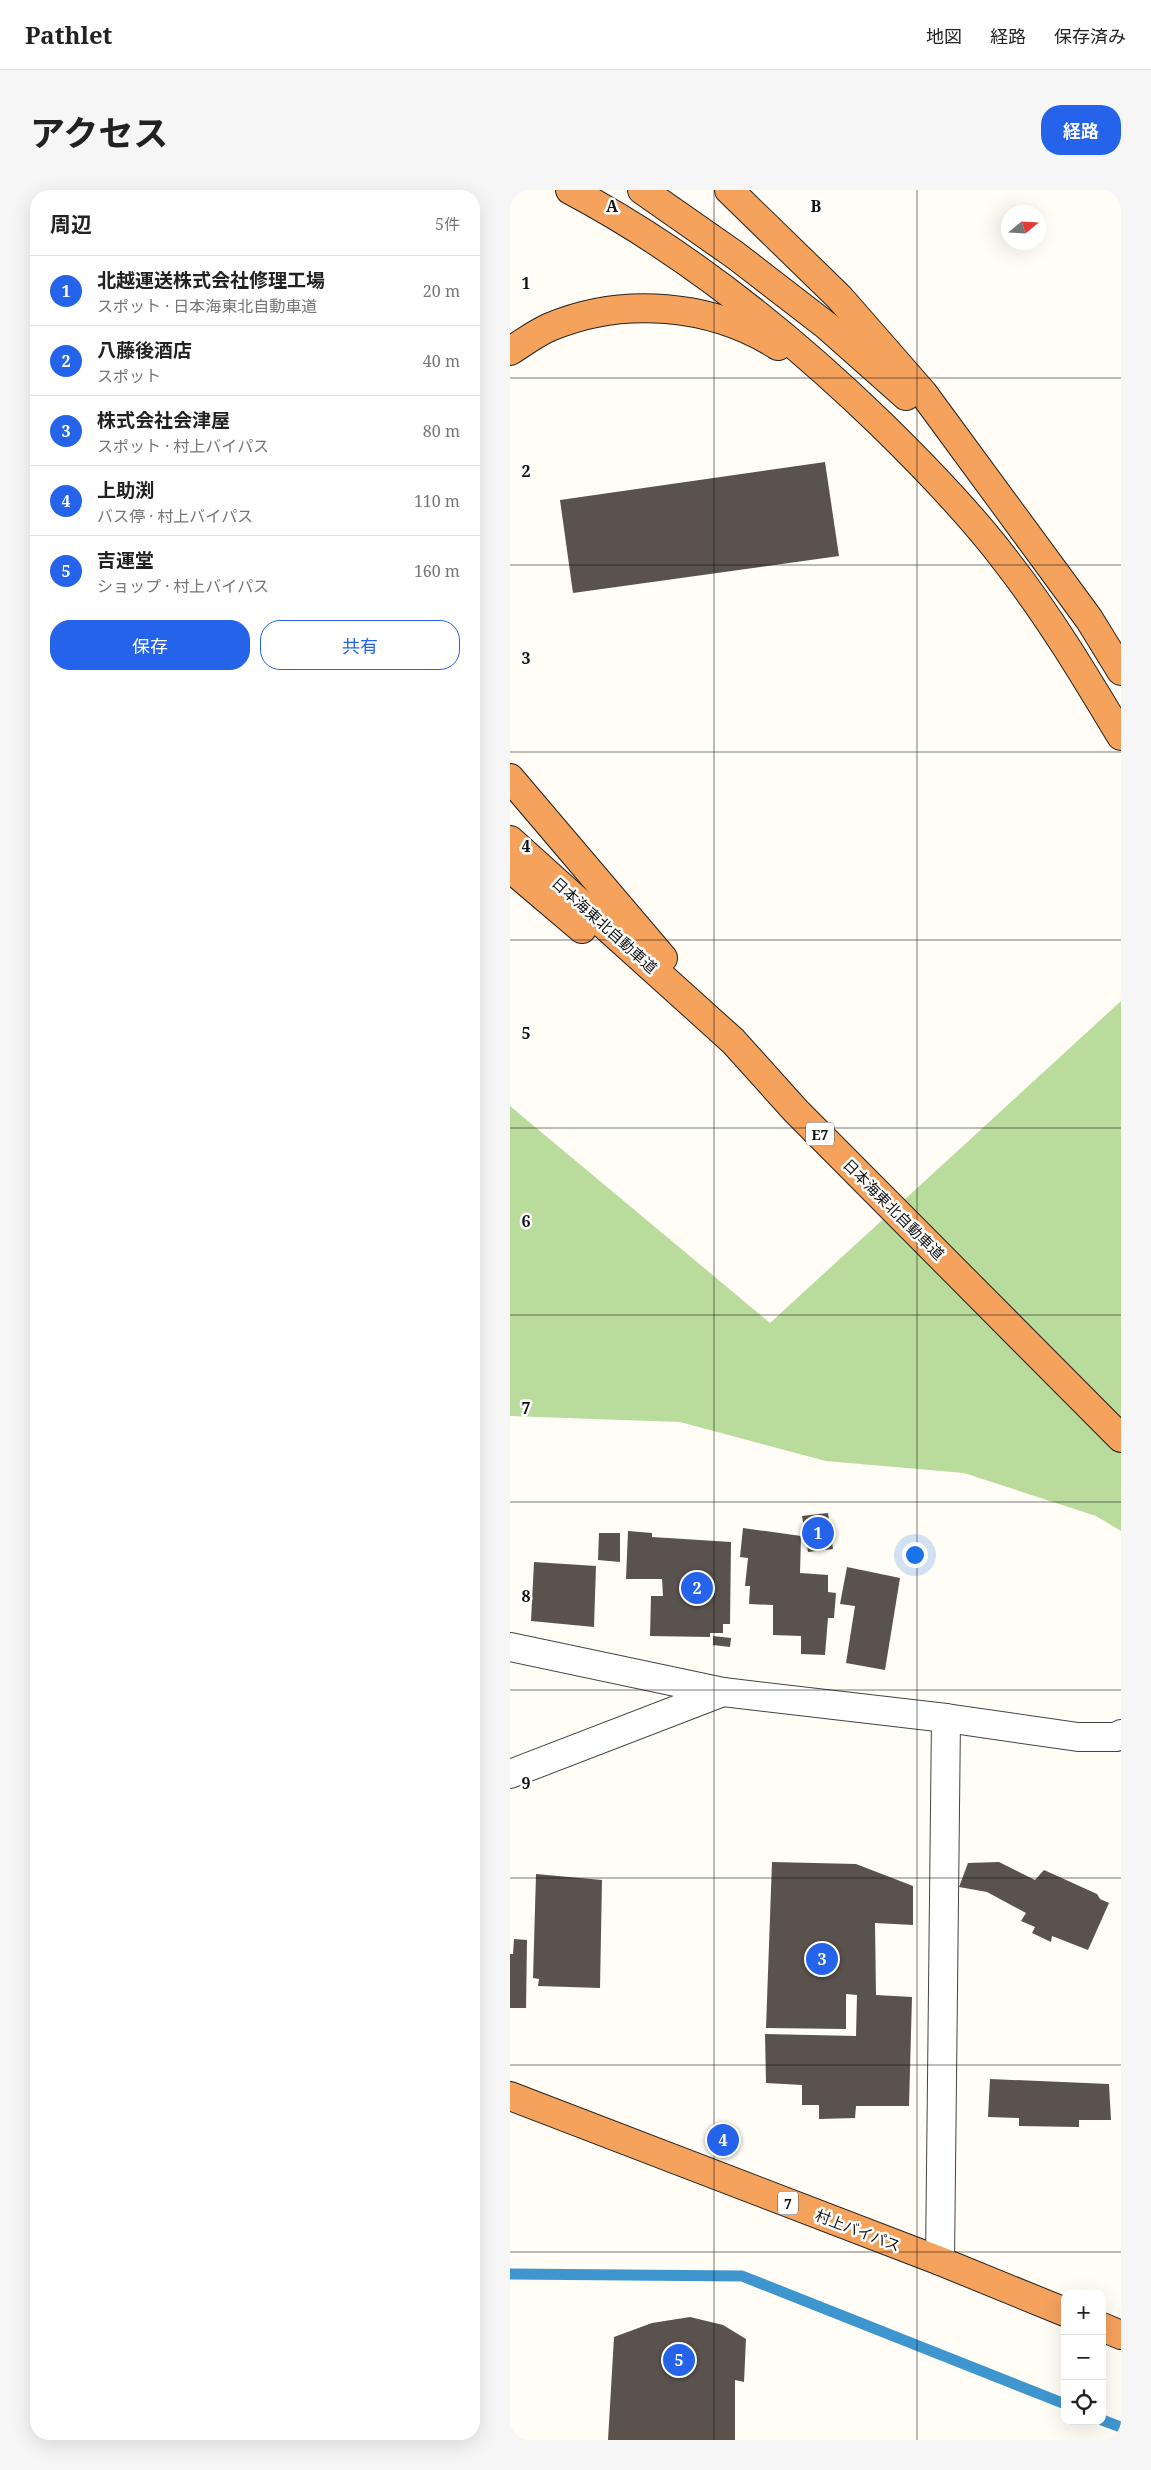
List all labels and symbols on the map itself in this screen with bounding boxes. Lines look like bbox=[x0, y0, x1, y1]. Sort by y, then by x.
text: A bbox=[606, 195, 619, 217]
text: B bbox=[811, 195, 822, 217]
north arrow bbox=[1001, 205, 1046, 250]
text: 1 bbox=[521, 272, 531, 294]
text: 2 bbox=[521, 460, 531, 482]
text: 3 bbox=[521, 647, 531, 669]
text: 4 bbox=[521, 835, 531, 857]
street label: 日本海東北自動車道 bbox=[548, 872, 662, 978]
text: 5 bbox=[521, 1022, 531, 1044]
road number: E7 bbox=[806, 1122, 834, 1146]
street label: 日本海東北自動車道 bbox=[839, 1154, 949, 1264]
text: 6 bbox=[521, 1210, 531, 1232]
text: 7 bbox=[521, 1397, 531, 1419]
pin: 1 bbox=[802, 1514, 834, 1552]
your location bbox=[902, 1542, 928, 1568]
pin: 2 bbox=[681, 1569, 713, 1607]
text: 8 bbox=[521, 1585, 531, 1607]
text: 9 bbox=[521, 1772, 531, 1794]
pin: 3 bbox=[806, 1940, 838, 1978]
pin: 4 bbox=[707, 2121, 739, 2159]
road number: 7 bbox=[778, 2192, 798, 2215]
street label: 村上バイパス bbox=[813, 2205, 903, 2255]
pin: 5 bbox=[663, 2341, 695, 2379]

